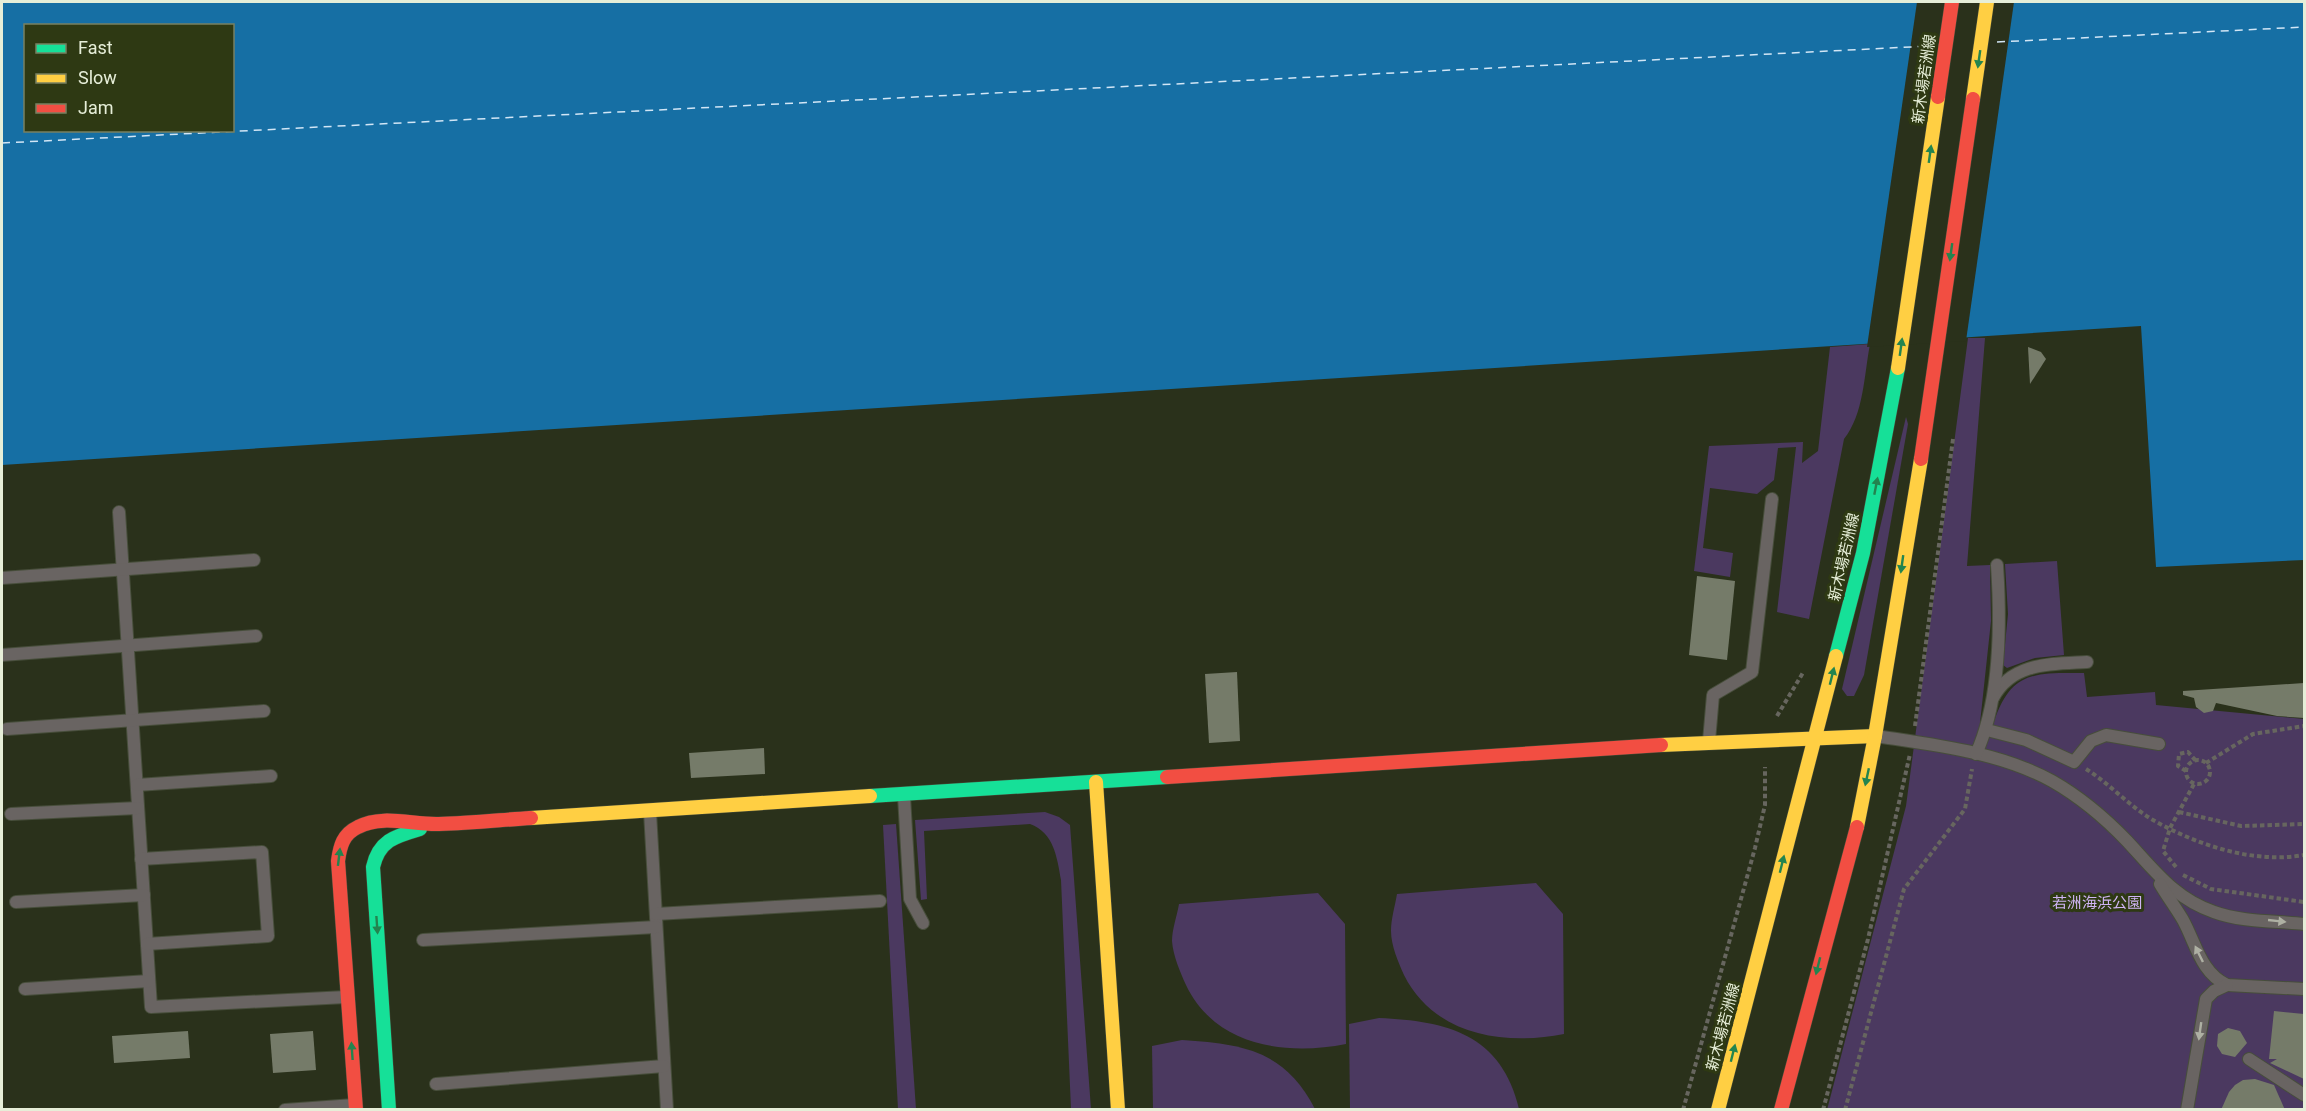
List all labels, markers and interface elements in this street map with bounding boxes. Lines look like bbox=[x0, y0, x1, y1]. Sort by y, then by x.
legend bbox=[24, 24, 234, 132]
street label: 新木場若洲線 bbox=[1909, 33, 1939, 125]
text: Fast bbox=[78, 37, 113, 58]
one-way arrow bbox=[1974, 50, 1983, 69]
text: Slow bbox=[78, 67, 117, 88]
text: Jam bbox=[78, 97, 114, 118]
one-way arrow bbox=[1925, 144, 1934, 163]
one-way arrow bbox=[1947, 243, 1956, 262]
one-way arrow bbox=[1897, 337, 1906, 356]
one-way arrow bbox=[1872, 476, 1881, 495]
street label: 新木場若洲線 bbox=[1825, 511, 1863, 603]
one-way arrow bbox=[1898, 555, 1907, 574]
one-way arrow bbox=[1828, 666, 1837, 684]
one-way arrow bbox=[1862, 768, 1871, 787]
one-way arrow bbox=[335, 847, 344, 866]
one-way arrow bbox=[1778, 855, 1788, 873]
park label: 若洲海浜公園 bbox=[2052, 894, 2142, 912]
one-way arrow bbox=[372, 915, 381, 934]
one-way arrow bbox=[2267, 916, 2286, 926]
one-way arrow bbox=[2194, 945, 2203, 962]
one-way arrow bbox=[1813, 956, 1823, 975]
street label: 新木場若洲線 bbox=[1703, 981, 1743, 1073]
one-way arrow bbox=[2195, 1022, 2204, 1041]
one-way arrow bbox=[347, 1042, 356, 1061]
one-way arrow bbox=[1729, 1044, 1738, 1062]

